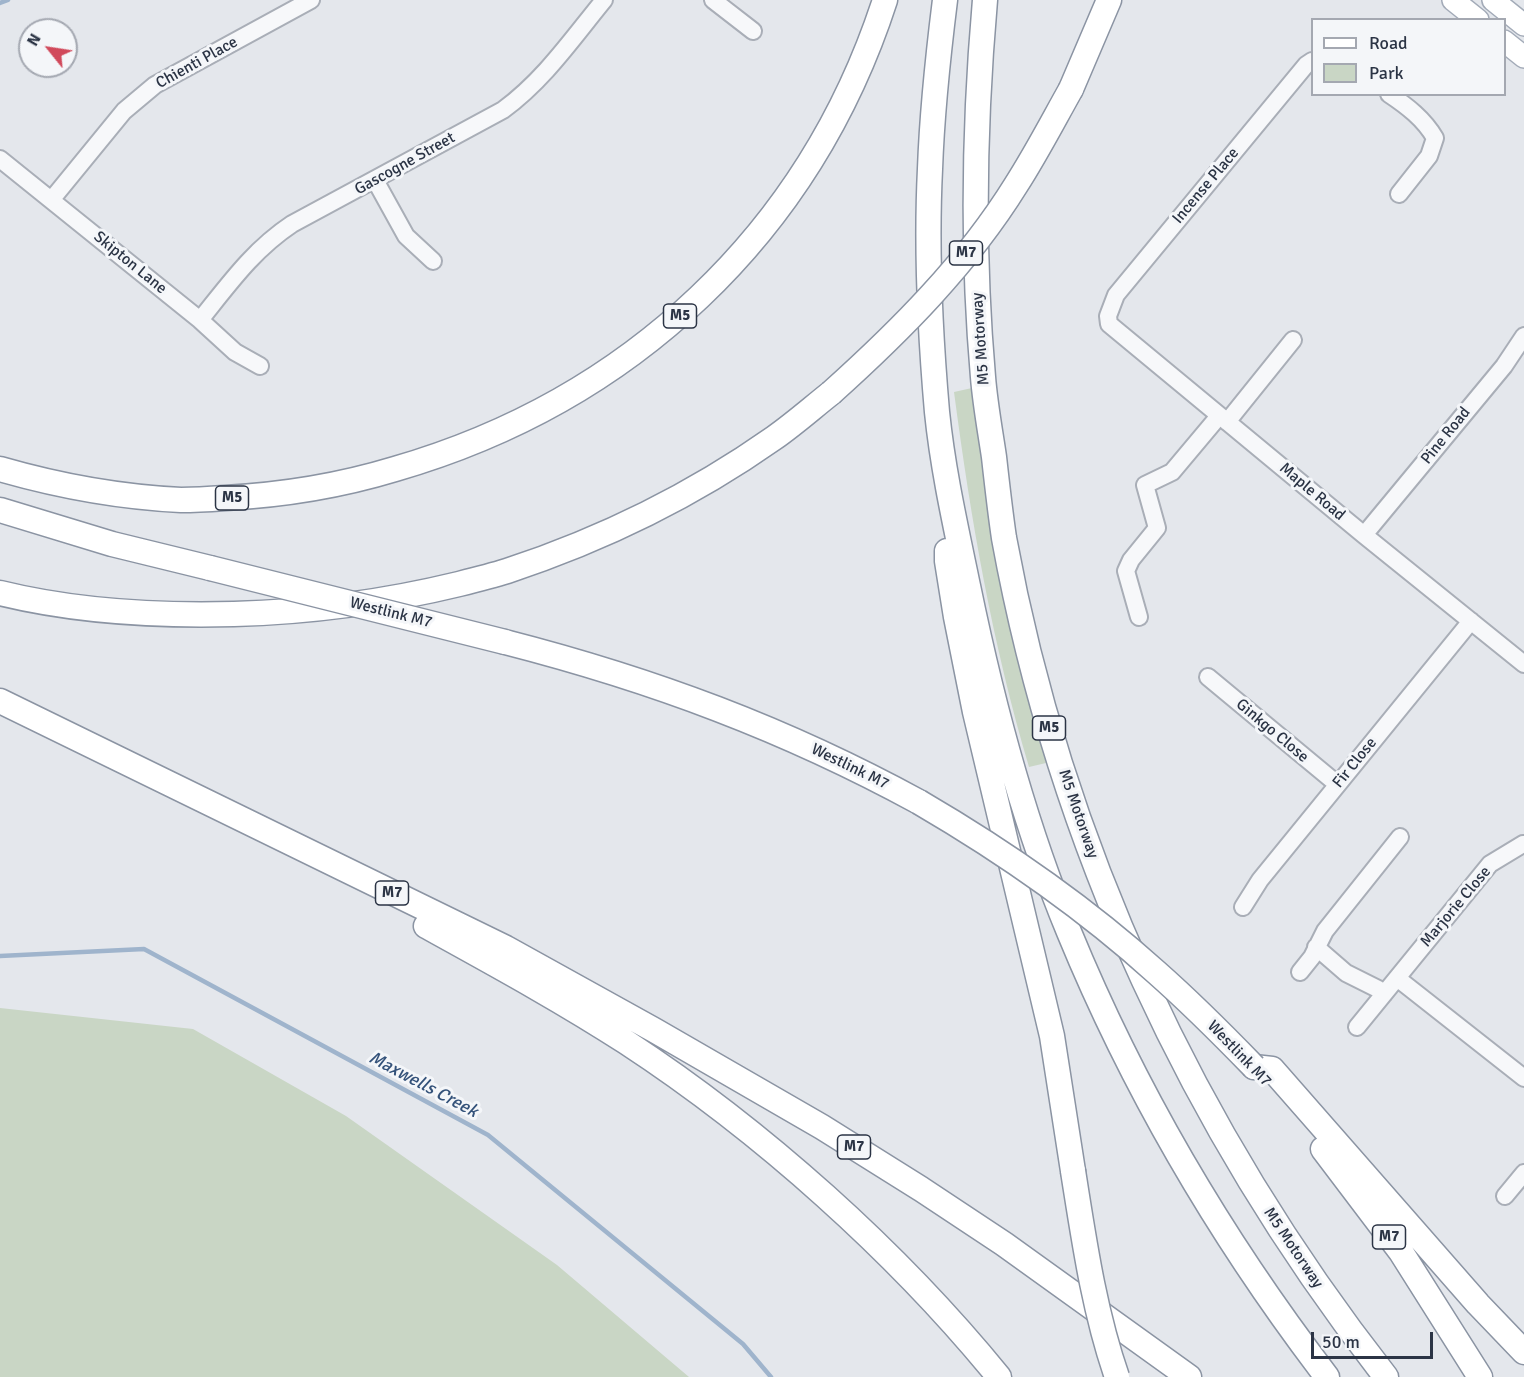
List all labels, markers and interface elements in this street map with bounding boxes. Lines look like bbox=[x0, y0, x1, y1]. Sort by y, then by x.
north arrow bbox=[18, 18, 78, 78]
legend bbox=[1311, 18, 1506, 96]
text: N bbox=[23, 30, 46, 50]
text: Road bbox=[1369, 32, 1408, 54]
street label: Chienti Place bbox=[153, 33, 241, 93]
text: Park bbox=[1369, 62, 1404, 84]
street label: Gascogne Street bbox=[352, 129, 458, 199]
street label: Incense Place bbox=[1169, 144, 1243, 228]
street label: Skipton Lane bbox=[89, 228, 171, 298]
road number: M7 bbox=[950, 241, 982, 265]
street label: M5 Motorway bbox=[968, 292, 994, 386]
road number: M5 bbox=[664, 304, 696, 328]
street label: Pine Road bbox=[1417, 404, 1475, 468]
street label: Maple Road bbox=[1275, 459, 1349, 525]
road number: M5 bbox=[216, 486, 248, 510]
street label: Westlink M7 bbox=[348, 593, 434, 633]
street label: Ginkgo Close bbox=[1232, 695, 1312, 767]
road number: M5 bbox=[1032, 716, 1066, 740]
street label: Fir Close bbox=[1329, 734, 1381, 792]
street label: Westlink M7 bbox=[808, 740, 892, 794]
street label: M5 Motorway bbox=[1054, 767, 1102, 861]
street label: Marjorie Close bbox=[1417, 863, 1495, 951]
road number: M7 bbox=[376, 881, 408, 905]
street label: Westlink M7 bbox=[1203, 1017, 1275, 1091]
water label: Maxwells Creek bbox=[365, 1047, 481, 1123]
road number: M7 bbox=[838, 1135, 870, 1159]
street label: M5 Motorway bbox=[1259, 1204, 1327, 1292]
road number: M7 bbox=[1372, 1225, 1406, 1249]
scale bar bbox=[1314, 1320, 1436, 1358]
text: 50 m bbox=[1322, 1331, 1360, 1353]

